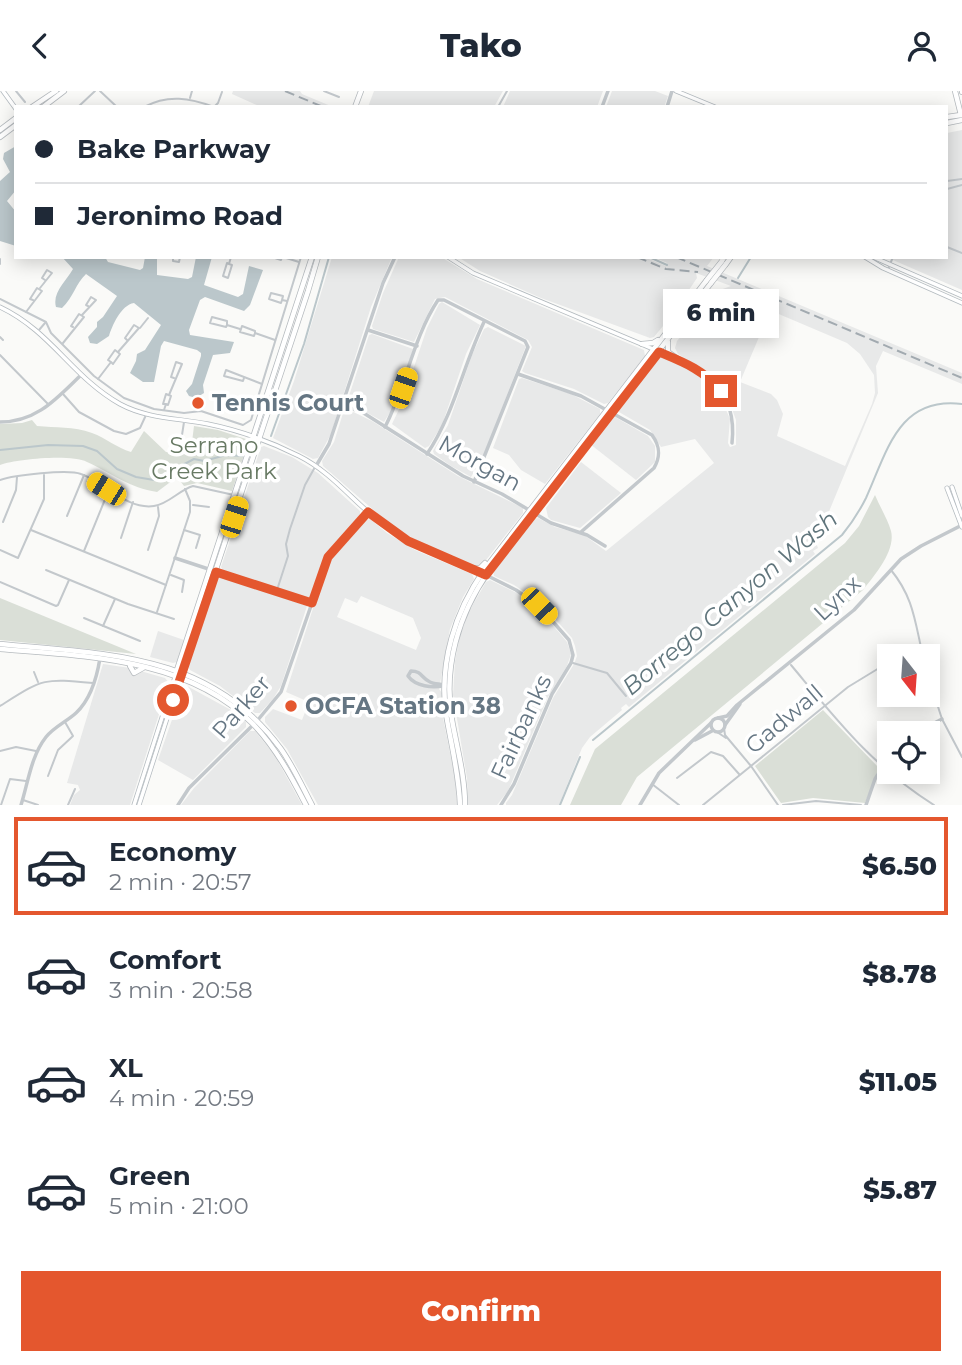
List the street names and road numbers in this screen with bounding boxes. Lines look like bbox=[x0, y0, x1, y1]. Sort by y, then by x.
street label: Morgan bbox=[434, 429, 526, 497]
street label: Lynx bbox=[808, 569, 866, 627]
street label: Parker bbox=[206, 669, 276, 745]
street label: Fairbanks bbox=[485, 670, 557, 784]
street label: Gadwall bbox=[740, 678, 828, 760]

